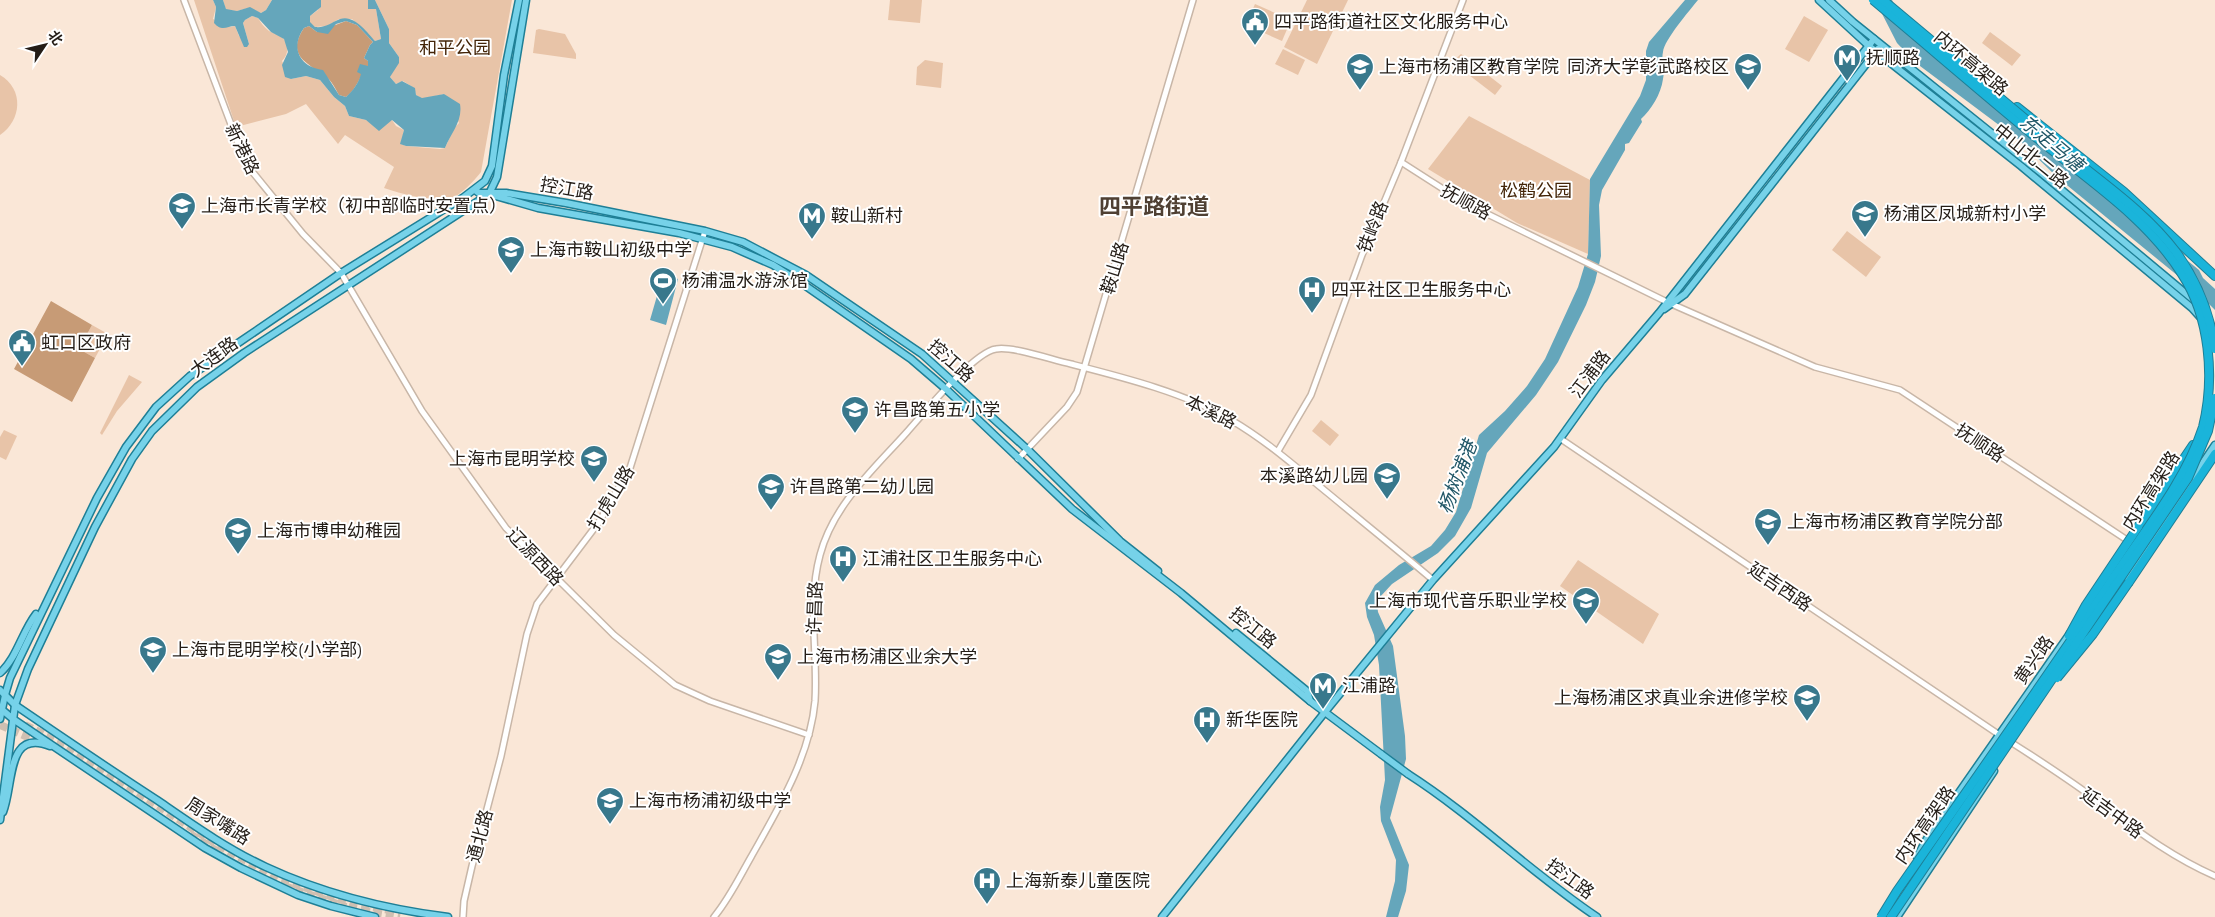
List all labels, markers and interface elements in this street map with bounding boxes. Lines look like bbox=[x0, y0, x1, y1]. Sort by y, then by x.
public building icon: 四平路街道社区文化服务中心 bbox=[1240, 7, 1270, 46]
place label: 四平路街道社区文化服务中心 bbox=[1274, 12, 1508, 32]
north arrow bbox=[20, 20, 70, 70]
street label: 内环高架路 bbox=[1930, 26, 2012, 100]
text: 北 bbox=[45, 28, 65, 48]
park label: 和平公园 bbox=[419, 38, 491, 58]
metro station icon: 抚顺路 bbox=[1832, 43, 1862, 82]
place label: 抚顺路 bbox=[1866, 48, 1920, 68]
school or university icon: 上海市杨浦区教育学院 bbox=[1345, 52, 1375, 91]
school or university icon: 同济大学彰武路校区 bbox=[1733, 52, 1763, 91]
place label: 上海市杨浦区教育学院 bbox=[1379, 57, 1559, 77]
place label: 同济大学彰武路校区 bbox=[1567, 57, 1729, 77]
water label: 东走马塘 bbox=[2016, 111, 2090, 178]
street label: 新港路 bbox=[221, 120, 263, 178]
street label: 中山北二路 bbox=[1990, 120, 2072, 192]
street label: 控江路 bbox=[539, 174, 595, 204]
street label: 抚顺路 bbox=[1438, 180, 1494, 224]
park label: 松鹤公园 bbox=[1500, 181, 1572, 201]
school or university icon: 上海市长青学校（初中部临时安置点） bbox=[167, 191, 197, 230]
district label: 四平路街道 bbox=[1099, 195, 1209, 218]
place label: 上海市长青学校（初中部临时安置点） bbox=[201, 196, 507, 216]
street label: 铁岭路 bbox=[1354, 198, 1392, 256]
school or university icon: 杨浦区凤城新村小学 bbox=[1850, 199, 1880, 238]
metro station icon: 鞍山新村 bbox=[797, 201, 827, 240]
place label: 杨浦区凤城新村小学 bbox=[1884, 204, 2046, 224]
place label: 鞍山新村 bbox=[831, 206, 903, 226]
school or university icon: 上海市鞍山初级中学 bbox=[496, 235, 526, 274]
street label: 鞍山路 bbox=[1098, 239, 1132, 297]
place label: 上海市鞍山初级中学 bbox=[530, 240, 692, 260]
sports icon: 杨浦温水游泳馆 bbox=[648, 266, 678, 305]
place label: 杨浦温水游泳馆 bbox=[682, 271, 808, 291]
hospital icon: 四平社区卫生服务中心 bbox=[1297, 275, 1327, 314]
place label: 四平社区卫生服务中心 bbox=[1331, 280, 1511, 300]
public building icon: 虹口区政府 bbox=[7, 328, 37, 367]
place label: 虹口区政府 bbox=[41, 333, 131, 353]
street label: 大连路 bbox=[186, 333, 242, 381]
street label: 控江路 bbox=[924, 336, 978, 386]
street label: 江浦路 bbox=[1566, 346, 1614, 402]
street label: 本溪路 bbox=[1182, 391, 1240, 433]
school or university icon: 许昌路第五小学 bbox=[840, 395, 870, 434]
place label: 许昌路第五小学 bbox=[874, 400, 1000, 420]
street label: 抚顺路 bbox=[1952, 420, 2008, 466]
water label: 杨树浦港 bbox=[1435, 436, 1482, 516]
school or university icon: 上海市昆明学校 bbox=[579, 444, 609, 483]
street label: 内环高架路 bbox=[2119, 448, 2183, 534]
place label: 上海市昆明学校 bbox=[449, 449, 575, 469]
school or university icon: 本溪路幼儿园 bbox=[1372, 461, 1402, 500]
street label: 打虎山路 bbox=[584, 462, 638, 534]
place label: 本溪路幼儿园 bbox=[1260, 466, 1368, 486]
school or university icon: 许昌路第二幼儿园 bbox=[756, 472, 786, 511]
place label: 许昌路第二幼儿园 bbox=[790, 477, 934, 497]
school or university icon: 上海市杨浦区教育学院分部 bbox=[1753, 507, 1783, 546]
place label: 上海市杨浦区教育学院分部 bbox=[1787, 512, 2003, 532]
school or university icon: 上海市博申幼稚园 bbox=[223, 516, 253, 555]
place label: 上海市博申幼稚园 bbox=[257, 521, 401, 541]
street label: 辽源西路 bbox=[503, 524, 567, 590]
hospital icon: 江浦社区卫生服务中心 bbox=[828, 544, 858, 583]
place label: 江浦社区卫生服务中心 bbox=[862, 549, 1042, 569]
street label: 延吉西路 bbox=[1745, 559, 1815, 615]
street label: 许昌路 bbox=[804, 581, 826, 635]
school or university icon: 上海市现代音乐职业学校 bbox=[1571, 586, 1601, 625]
place label: 上海市现代音乐职业学校 bbox=[1369, 591, 1567, 611]
street label: 控江路 bbox=[1226, 603, 1280, 653]
street label: 黄兴路 bbox=[2010, 632, 2058, 688]
school or university icon: 上海市昆明学校(小学部) bbox=[138, 635, 168, 674]
place label: 上海市昆明学校(小学部) bbox=[172, 640, 363, 660]
school or university icon: 上海市杨浦区业余大学 bbox=[763, 642, 793, 681]
place label: 上海市杨浦区业余大学 bbox=[797, 647, 977, 667]
metro station icon: 江浦路 bbox=[1308, 671, 1338, 710]
place label: 江浦路 bbox=[1342, 676, 1396, 696]
school or university icon: 上海杨浦区求真业余进修学校 bbox=[1792, 683, 1822, 722]
place label: 上海杨浦区求真业余进修学校 bbox=[1554, 688, 1788, 708]
hospital icon: 新华医院 bbox=[1192, 705, 1222, 744]
place label: 新华医院 bbox=[1226, 710, 1298, 730]
street label: 内环高架路 bbox=[1891, 782, 1959, 868]
street label: 延吉中路 bbox=[2077, 784, 2147, 842]
school or university icon: 上海市杨浦初级中学 bbox=[595, 786, 625, 825]
place label: 上海市杨浦初级中学 bbox=[629, 791, 791, 811]
street label: 周家嘴路 bbox=[182, 793, 254, 849]
street label: 通北路 bbox=[463, 807, 497, 865]
street label: 控江路 bbox=[1542, 855, 1598, 903]
hospital icon: 上海新泰儿童医院 bbox=[972, 866, 1002, 905]
place label: 上海新泰儿童医院 bbox=[1006, 871, 1150, 891]

